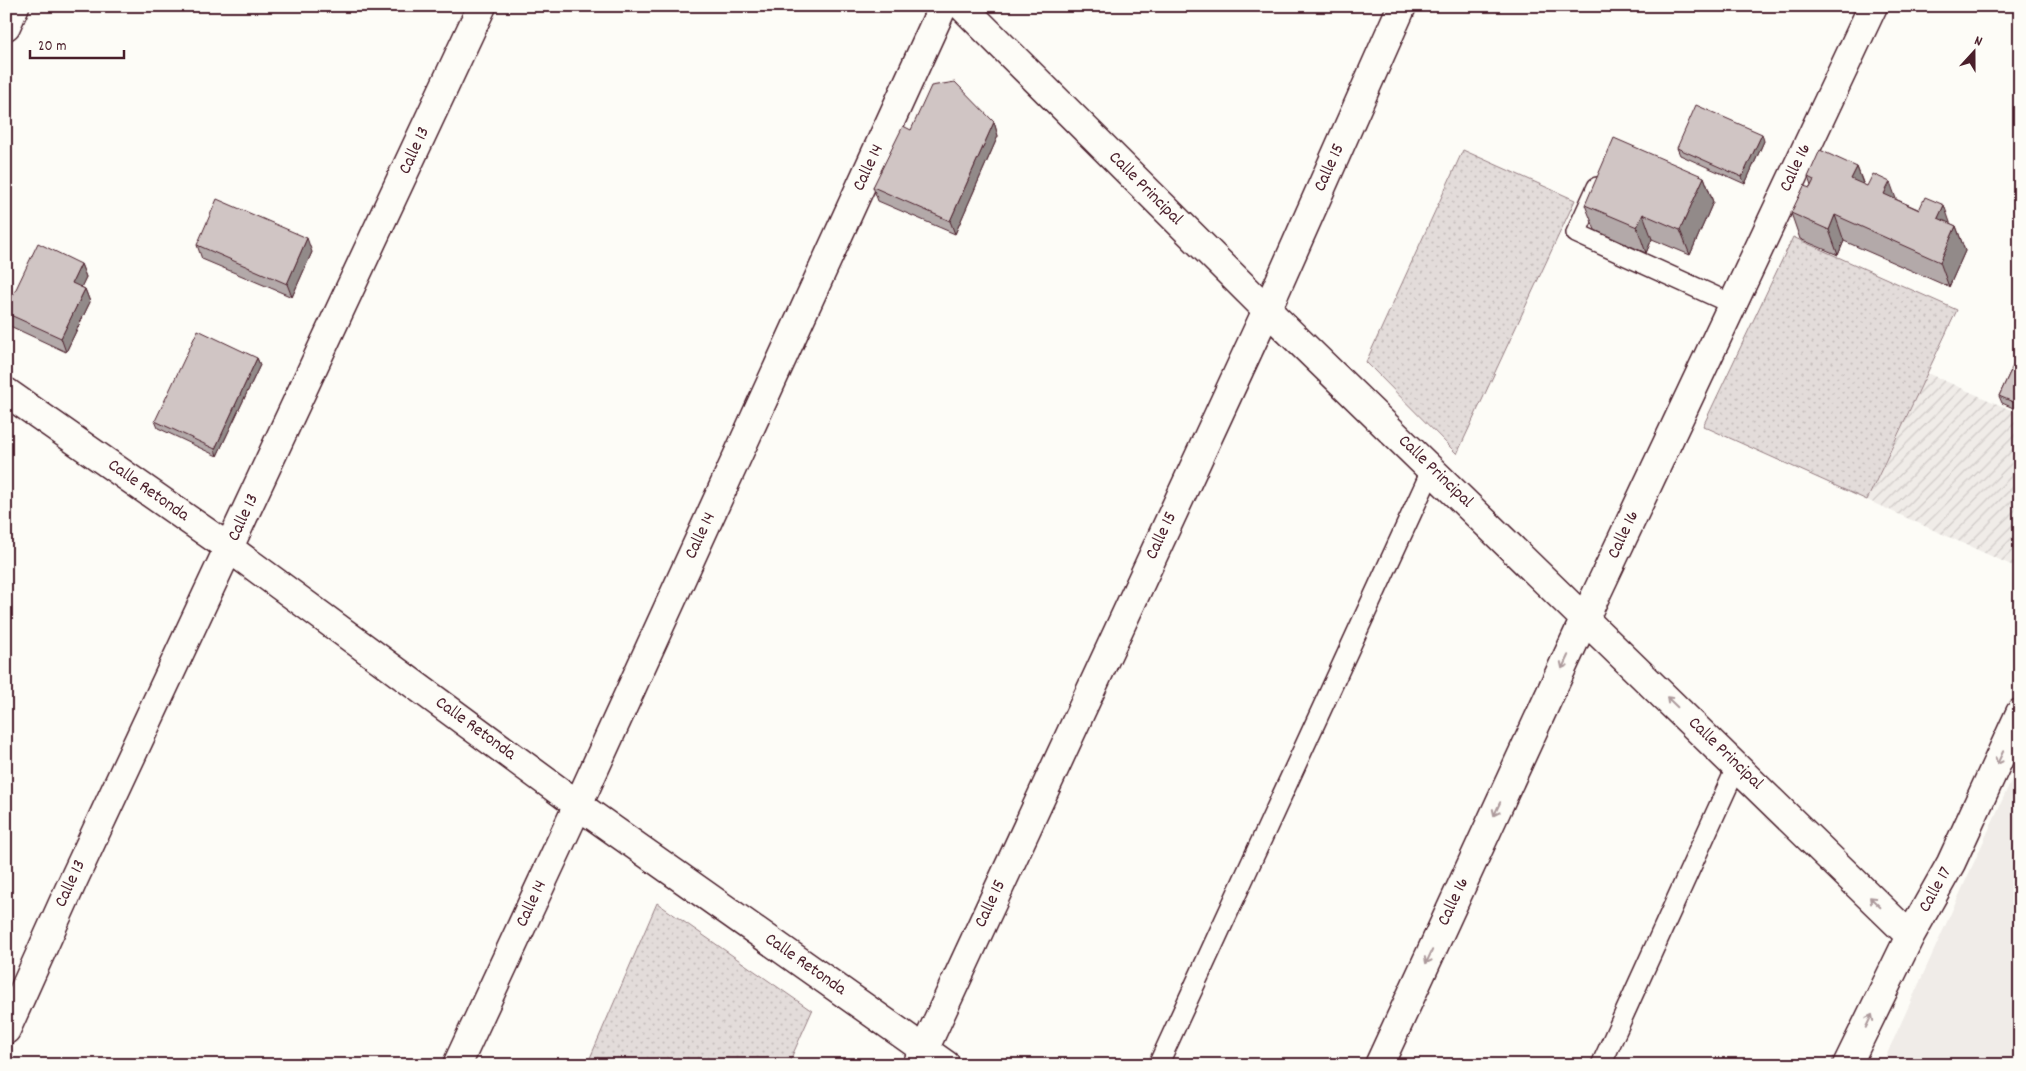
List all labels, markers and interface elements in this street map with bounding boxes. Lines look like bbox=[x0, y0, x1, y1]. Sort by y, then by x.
scale bar bbox=[30, 28, 124, 60]
north arrow bbox=[1948, 28, 1998, 78]
text: N bbox=[1971, 31, 1985, 52]
text: 20 m bbox=[38, 36, 66, 58]
street label: Calle 13 bbox=[393, 123, 437, 179]
street label: Calle 14 bbox=[847, 140, 891, 196]
street label: Calle 15 bbox=[1308, 140, 1352, 196]
street label: Calle 16 bbox=[1774, 140, 1818, 196]
street label: Calle Principal bbox=[1102, 146, 1188, 232]
street label: Calle Principal bbox=[1392, 430, 1479, 515]
street label: Calle Retonda bbox=[102, 454, 194, 529]
street label: Calle 13 bbox=[222, 490, 266, 546]
street label: Calle 16 bbox=[1602, 507, 1646, 563]
street label: Calle 14 bbox=[679, 508, 723, 564]
street label: Calle 15 bbox=[1140, 508, 1184, 564]
one-way arrow bbox=[1559, 654, 1569, 669]
street label: Calle Retonda bbox=[429, 691, 521, 767]
one-way arrow bbox=[1666, 696, 1678, 708]
street label: Calle Principal bbox=[1682, 712, 1769, 797]
one-way arrow bbox=[1994, 750, 2004, 765]
one-way arrow bbox=[1491, 802, 1501, 817]
street label: Calle 13 bbox=[49, 856, 93, 912]
street label: Calle 17 bbox=[1913, 863, 1959, 917]
street label: Calle 16 bbox=[1432, 874, 1476, 930]
street label: Calle 14 bbox=[510, 876, 554, 932]
street label: Calle 15 bbox=[969, 876, 1013, 932]
one-way arrow bbox=[1869, 896, 1882, 908]
street label: Calle Retonda bbox=[759, 928, 851, 1003]
one-way arrow bbox=[1424, 949, 1433, 964]
one-way arrow bbox=[1864, 1014, 1874, 1029]

